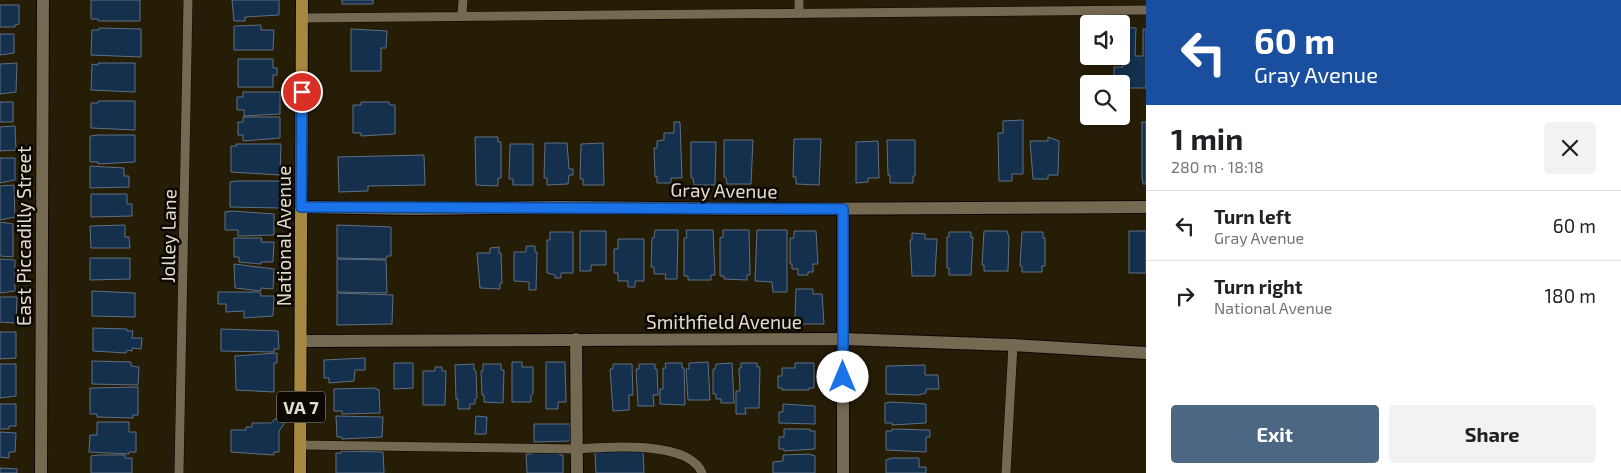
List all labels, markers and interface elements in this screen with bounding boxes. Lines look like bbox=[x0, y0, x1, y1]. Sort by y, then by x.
map controls bbox=[1080, 15, 1130, 125]
button: sound bbox=[1080, 15, 1130, 65]
text: 60 m bbox=[1254, 19, 1335, 61]
icon: left bbox=[1171, 20, 1236, 85]
text: Gray Avenue bbox=[1254, 61, 1378, 87]
pin bbox=[281, 71, 323, 113]
button: search bbox=[1080, 75, 1130, 125]
icon: arrive bbox=[288, 78, 316, 106]
text: 1 min bbox=[1171, 120, 1243, 156]
button: close bbox=[1544, 122, 1596, 174]
street label: East Piccadilly Street bbox=[12, 146, 35, 326]
text: 280 m · 18:18 bbox=[1171, 157, 1264, 176]
street label: National Avenue bbox=[272, 166, 295, 306]
street label: Gray Avenue bbox=[670, 178, 778, 202]
street label: Jolley Lane bbox=[156, 189, 180, 283]
text: Turn left bbox=[1214, 205, 1291, 228]
icon: left bbox=[1171, 212, 1199, 240]
text: 60 m bbox=[1553, 214, 1596, 237]
text: Gray Avenue bbox=[1214, 228, 1304, 247]
text: Turn right bbox=[1214, 275, 1302, 298]
icon: right bbox=[1171, 282, 1199, 310]
text: 180 m bbox=[1545, 284, 1596, 307]
text: National Avenue bbox=[1214, 298, 1332, 317]
street label: Smithfield Avenue bbox=[646, 310, 802, 333]
position arrow bbox=[816, 350, 868, 402]
road number: VA 7 bbox=[277, 392, 325, 422]
button: Exit bbox=[1171, 405, 1379, 463]
button: Share bbox=[1389, 405, 1596, 463]

